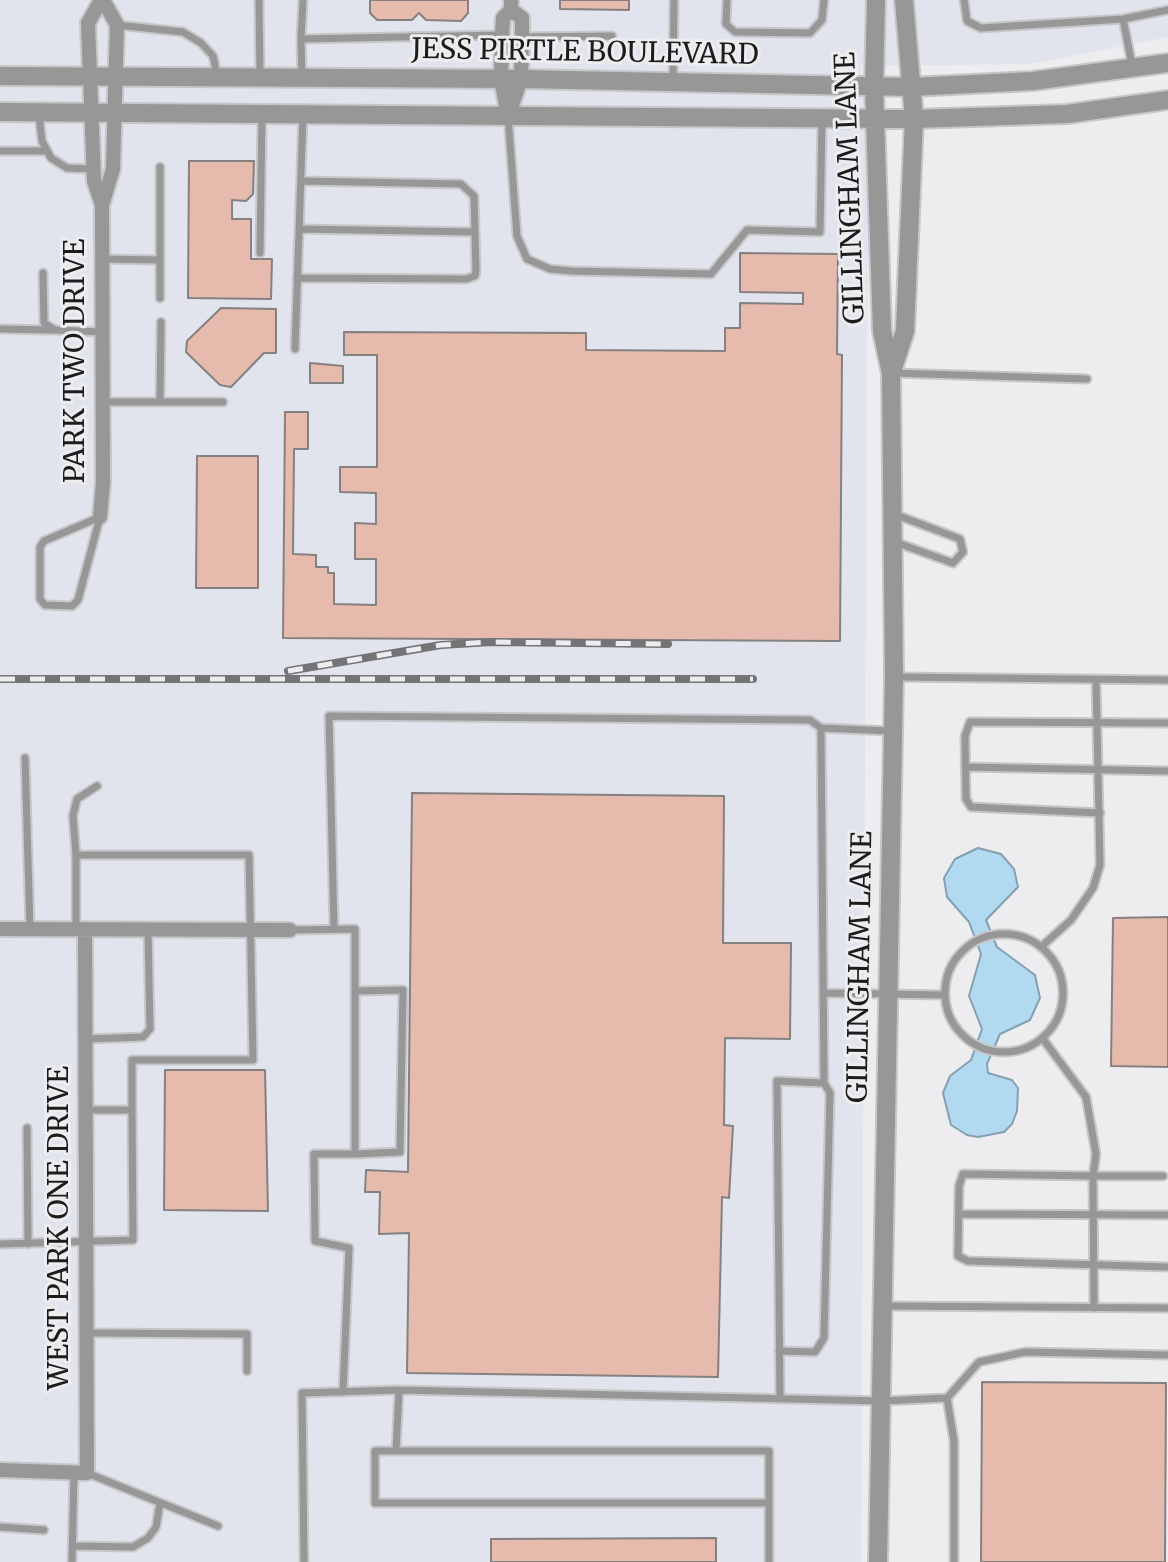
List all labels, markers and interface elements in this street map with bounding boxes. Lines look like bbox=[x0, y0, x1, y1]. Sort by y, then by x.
street label: JESS PIRTLE BOULEVARD bbox=[411, 33, 759, 73]
street label: GILLINGHAM LANE bbox=[829, 51, 873, 325]
street label: PARK TWO DRIVE bbox=[59, 239, 93, 483]
street label: GILLINGHAM LANE bbox=[842, 831, 880, 1103]
street label: WEST PARK ONE DRIVE bbox=[43, 1066, 77, 1390]

